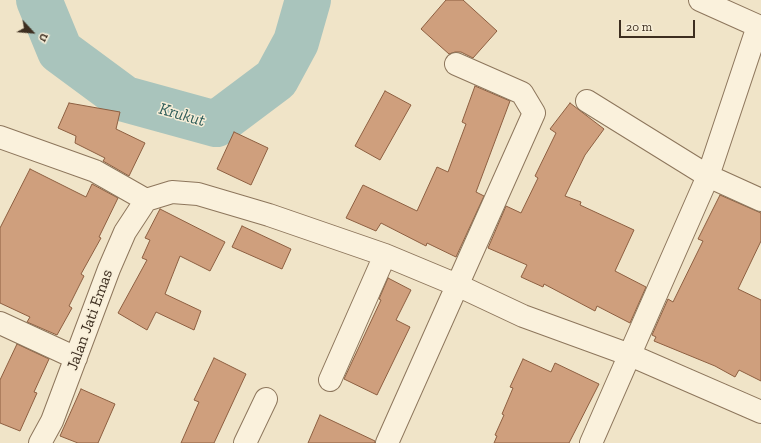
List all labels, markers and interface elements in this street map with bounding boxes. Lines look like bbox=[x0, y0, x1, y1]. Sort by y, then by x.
north arrow bbox=[12, 12, 52, 52]
scale bar bbox=[621, 12, 697, 38]
text: 20 m bbox=[626, 20, 652, 34]
text: U bbox=[36, 31, 51, 44]
water label: Krukut bbox=[156, 99, 208, 131]
street label: Jalan Jati Emas bbox=[63, 267, 117, 373]

